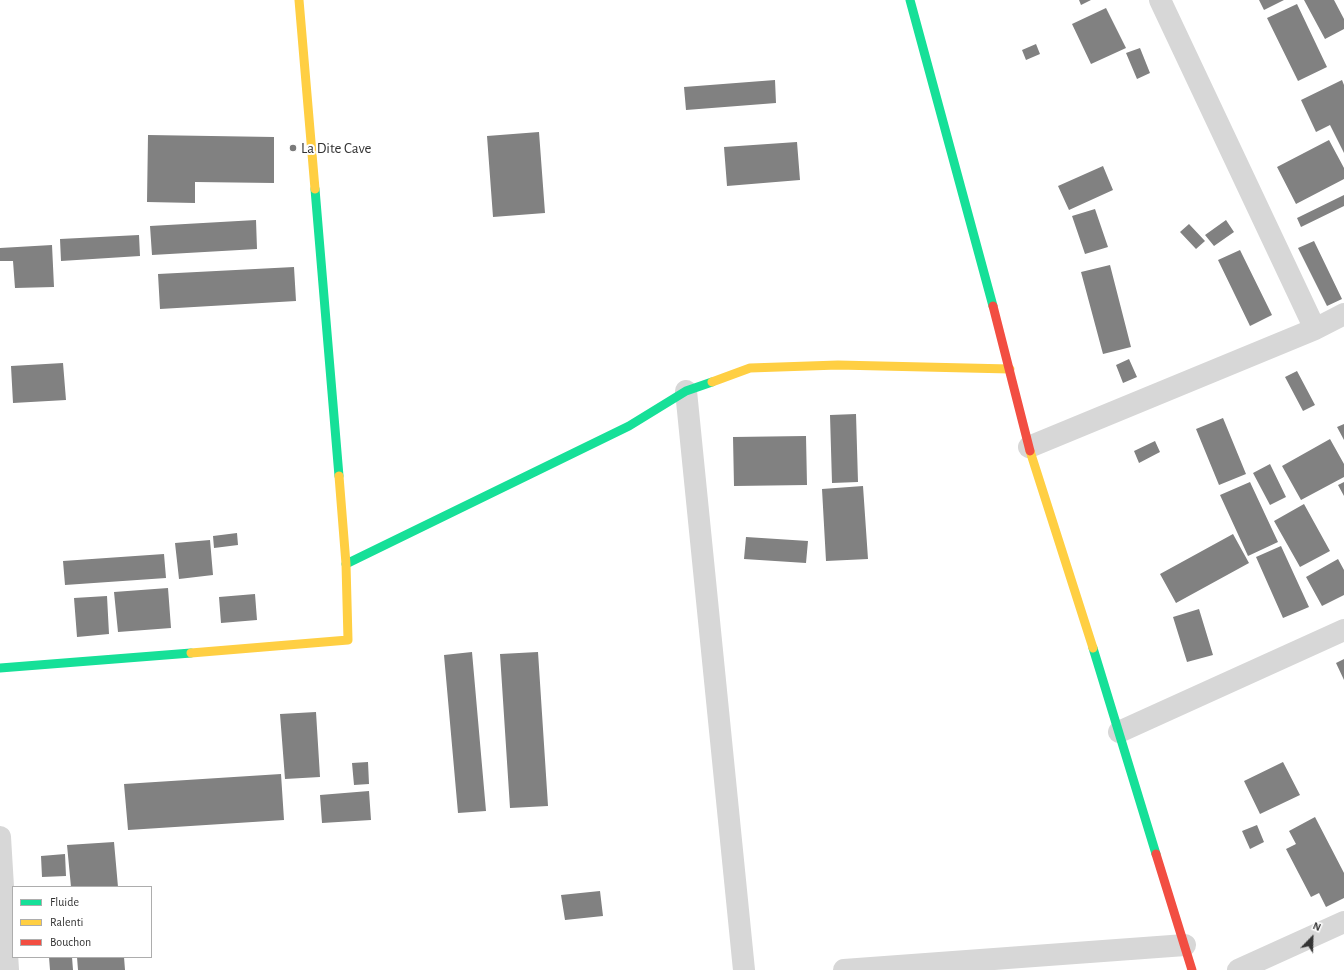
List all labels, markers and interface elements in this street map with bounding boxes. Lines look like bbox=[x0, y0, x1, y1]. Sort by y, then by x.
place label: La Dite Cave bbox=[301, 139, 372, 157]
marker: La Dite Cave bbox=[288, 143, 298, 153]
legend bbox=[12, 886, 152, 958]
text: Fluide bbox=[50, 896, 79, 908]
text: Ralenti bbox=[50, 916, 83, 928]
north arrow bbox=[1292, 918, 1332, 958]
text: N bbox=[1311, 920, 1323, 933]
text: Bouchon bbox=[50, 936, 91, 948]

